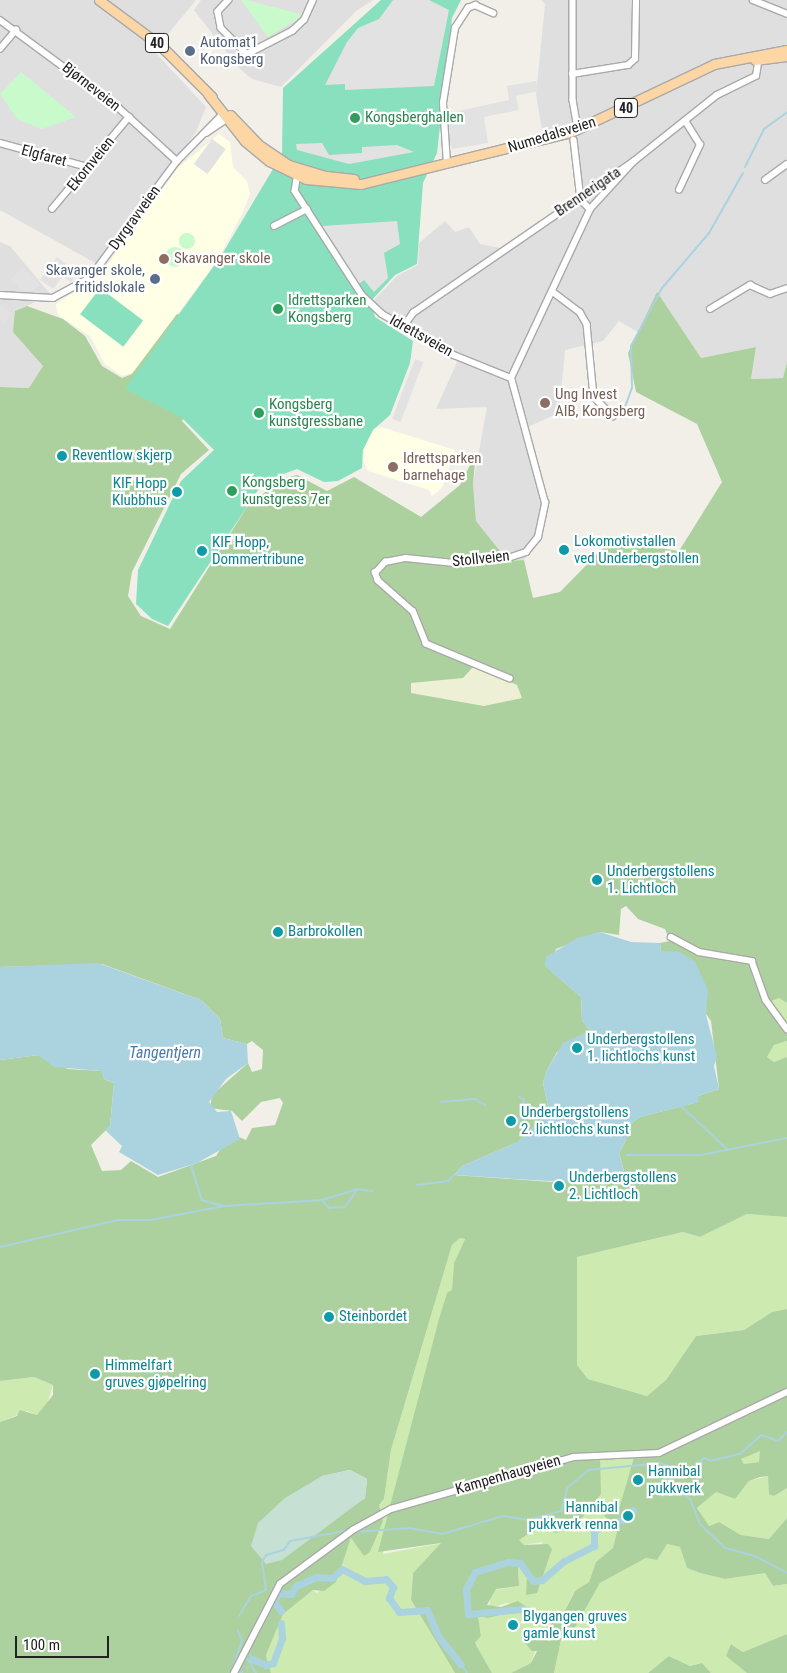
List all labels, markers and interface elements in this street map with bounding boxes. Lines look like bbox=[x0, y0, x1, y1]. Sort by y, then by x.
road number: 40 bbox=[144, 32, 170, 54]
place label: Automat1 Kongsberg bbox=[200, 33, 263, 68]
marker: Automat1 Kongsberg bbox=[184, 45, 196, 57]
street label: Bjørneveien bbox=[58, 59, 124, 115]
road number: 40 bbox=[614, 96, 638, 120]
place label: Kongsberghallen bbox=[365, 109, 464, 127]
marker: Kongsberghallen bbox=[349, 112, 361, 124]
street label: Numedalsveien bbox=[506, 113, 598, 157]
street label: Ekornveien bbox=[64, 133, 118, 195]
street label: Elgfaret bbox=[19, 141, 69, 171]
street label: Brennerigata bbox=[552, 163, 624, 221]
street label: Dyrgravveien bbox=[106, 182, 164, 254]
place label: Skavanger skole bbox=[174, 250, 270, 268]
marker: Skavanger skole bbox=[158, 253, 170, 265]
place label: Skavanger skole, fritidslokale bbox=[46, 261, 145, 296]
marker: Skavanger skole, fritidslokale bbox=[149, 273, 161, 285]
place label: Idrettsparken Kongsberg bbox=[288, 291, 366, 326]
marker: Idrettsparken Kongsberg bbox=[272, 303, 284, 315]
street label: Idrettsveien bbox=[386, 311, 456, 361]
place label: Ung Invest AIB, Kongsberg bbox=[555, 385, 645, 420]
place label: Kongsberg kunstgressbane bbox=[269, 395, 363, 430]
marker: Ung Invest AIB, Kongsberg bbox=[539, 397, 551, 409]
marker: Kongsberg kunstgressbane bbox=[253, 407, 265, 419]
place label: Reventlow skjerp bbox=[72, 447, 172, 465]
place label: Idrettsparken barnehage bbox=[403, 449, 481, 484]
marker: Reventlow skjerp bbox=[56, 450, 68, 462]
marker: Idrettsparken barnehage bbox=[387, 461, 399, 473]
place label: Kongsberg kunstgress 7er bbox=[242, 473, 330, 508]
place label: KIF Hopp Klubbhus bbox=[112, 474, 167, 509]
marker: Kongsberg kunstgress 7er bbox=[226, 485, 238, 497]
marker: KIF Hopp Klubbhus bbox=[171, 486, 183, 498]
place label: Lokomotivstallen ved Underbergstollen bbox=[574, 532, 699, 567]
place label: KIF Hopp, Dommertribune bbox=[212, 533, 304, 568]
marker: Lokomotivstallen ved Underbergstollen bbox=[558, 544, 570, 556]
marker: KIF Hopp, Dommertribune bbox=[196, 545, 208, 557]
street label: Stollveien bbox=[451, 547, 511, 571]
place label: Underbergstollens 1. Lichtloch bbox=[607, 862, 715, 897]
marker: Underbergstollens 1. Lichtloch bbox=[591, 874, 603, 886]
place label: Barbrokollen bbox=[288, 923, 363, 941]
marker: Barbrokollen bbox=[272, 926, 284, 938]
place label: Underbergstollens 1. lichtlochs kunst bbox=[587, 1030, 695, 1065]
marker: Underbergstollens 1. lichtlochs kunst bbox=[571, 1042, 583, 1054]
water label: Tangentjern bbox=[129, 1043, 201, 1063]
place label: Underbergstollens 2. lichtlochs kunst bbox=[521, 1103, 629, 1138]
marker: Underbergstollens 2. lichtlochs kunst bbox=[505, 1115, 517, 1127]
place label: Underbergstollens 2. Lichtloch bbox=[569, 1168, 677, 1203]
marker: Underbergstollens 2. Lichtloch bbox=[553, 1180, 565, 1192]
place label: Steinbordet bbox=[339, 1308, 407, 1326]
marker: Steinbordet bbox=[323, 1311, 335, 1323]
place label: Himmelfart gruves gjøpelring bbox=[105, 1356, 207, 1391]
marker: Himmelfart gruves gjøpelring bbox=[89, 1368, 101, 1380]
street label: Kampenhaugveien bbox=[453, 1451, 563, 1499]
place label: Hannibal pukkverk bbox=[648, 1462, 701, 1497]
marker: Hannibal pukkverk bbox=[632, 1474, 644, 1486]
place label: Hannibal pukkverk renna bbox=[529, 1498, 618, 1533]
marker: Hannibal pukkverk renna bbox=[622, 1510, 634, 1522]
place label: Blygangen gruves gamle kunst bbox=[523, 1607, 627, 1642]
marker: Blygangen gruves gamle kunst bbox=[507, 1619, 519, 1631]
scale bar bbox=[18, 1626, 111, 1658]
text: 100 m bbox=[23, 1636, 60, 1654]

